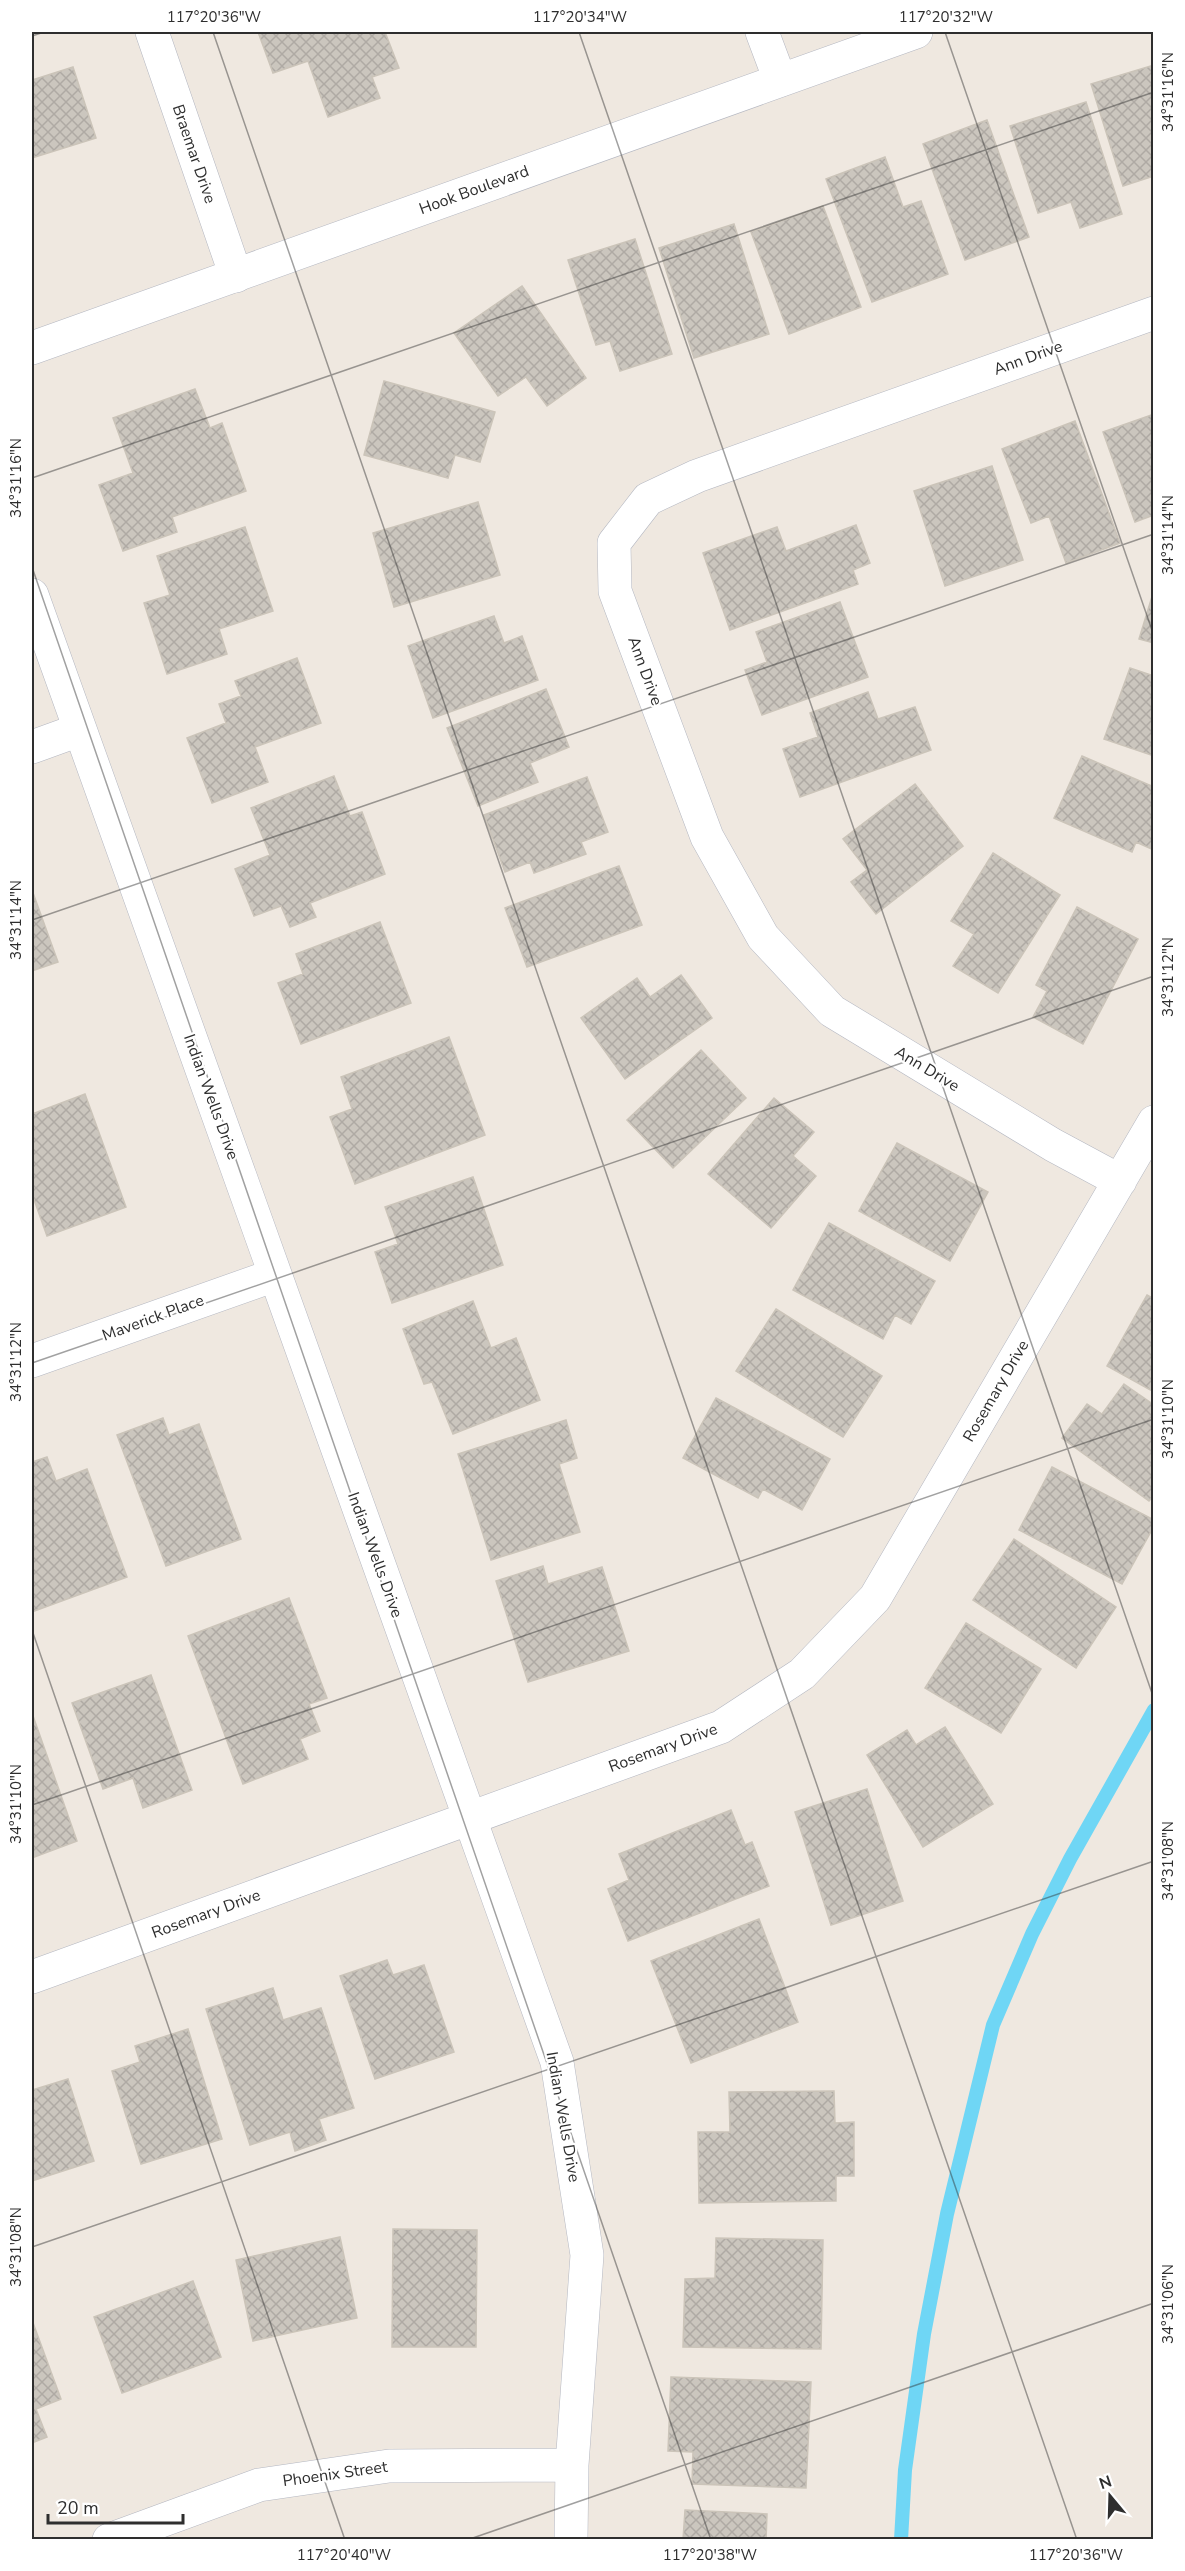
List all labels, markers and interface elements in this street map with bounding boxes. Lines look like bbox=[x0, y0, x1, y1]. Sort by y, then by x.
text: 117°20'36"W bbox=[167, 7, 262, 27]
text: 117°20'34"W bbox=[533, 7, 628, 27]
text: 117°20'32"W bbox=[899, 7, 994, 27]
text: 34°31'16"N bbox=[1158, 52, 1178, 132]
street label: Braemar Drive bbox=[167, 102, 221, 206]
street label: Hook Boulevard bbox=[416, 160, 532, 220]
street label: Ann Drive bbox=[990, 335, 1066, 381]
text: 34°31'16"N bbox=[6, 438, 26, 518]
text: 34°31'14"N bbox=[1158, 495, 1178, 575]
street label: Ann Drive bbox=[622, 633, 668, 709]
text: 34°31'14"N bbox=[6, 880, 26, 960]
text: 34°31'12"N bbox=[1158, 937, 1178, 1017]
street label: Indian Wells Drive bbox=[178, 1031, 244, 1163]
street label: Ann Drive bbox=[891, 1041, 963, 1097]
street label: Maverick Place bbox=[99, 1289, 207, 1347]
text: 34°31'12"N bbox=[6, 1322, 26, 1402]
street label: Rosemary Drive bbox=[958, 1336, 1034, 1446]
text: 34°31'10"N bbox=[1158, 1379, 1178, 1459]
street label: Indian Wells Drive bbox=[342, 1489, 408, 1621]
street label: Rosemary Drive bbox=[606, 1718, 720, 1778]
text: 34°31'10"N bbox=[6, 1764, 26, 1844]
text: 34°31'08"N bbox=[1158, 1821, 1178, 1901]
street label: Rosemary Drive bbox=[149, 1884, 263, 1944]
street label: Indian Wells Drive bbox=[541, 2050, 585, 2184]
text: 34°31'08"N bbox=[6, 2207, 26, 2287]
text: 34°31'06"N bbox=[1158, 2264, 1178, 2344]
street label: Phoenix Street bbox=[281, 2456, 389, 2492]
north arrow bbox=[1080, 2466, 1140, 2526]
text: N bbox=[1096, 2470, 1115, 2495]
scale bar bbox=[48, 2487, 183, 2525]
text: 20 m bbox=[57, 2496, 99, 2520]
text: 117°20'40"W bbox=[297, 2545, 392, 2565]
text: 117°20'38"W bbox=[663, 2545, 758, 2565]
text: 117°20'36"W bbox=[1029, 2545, 1124, 2565]

